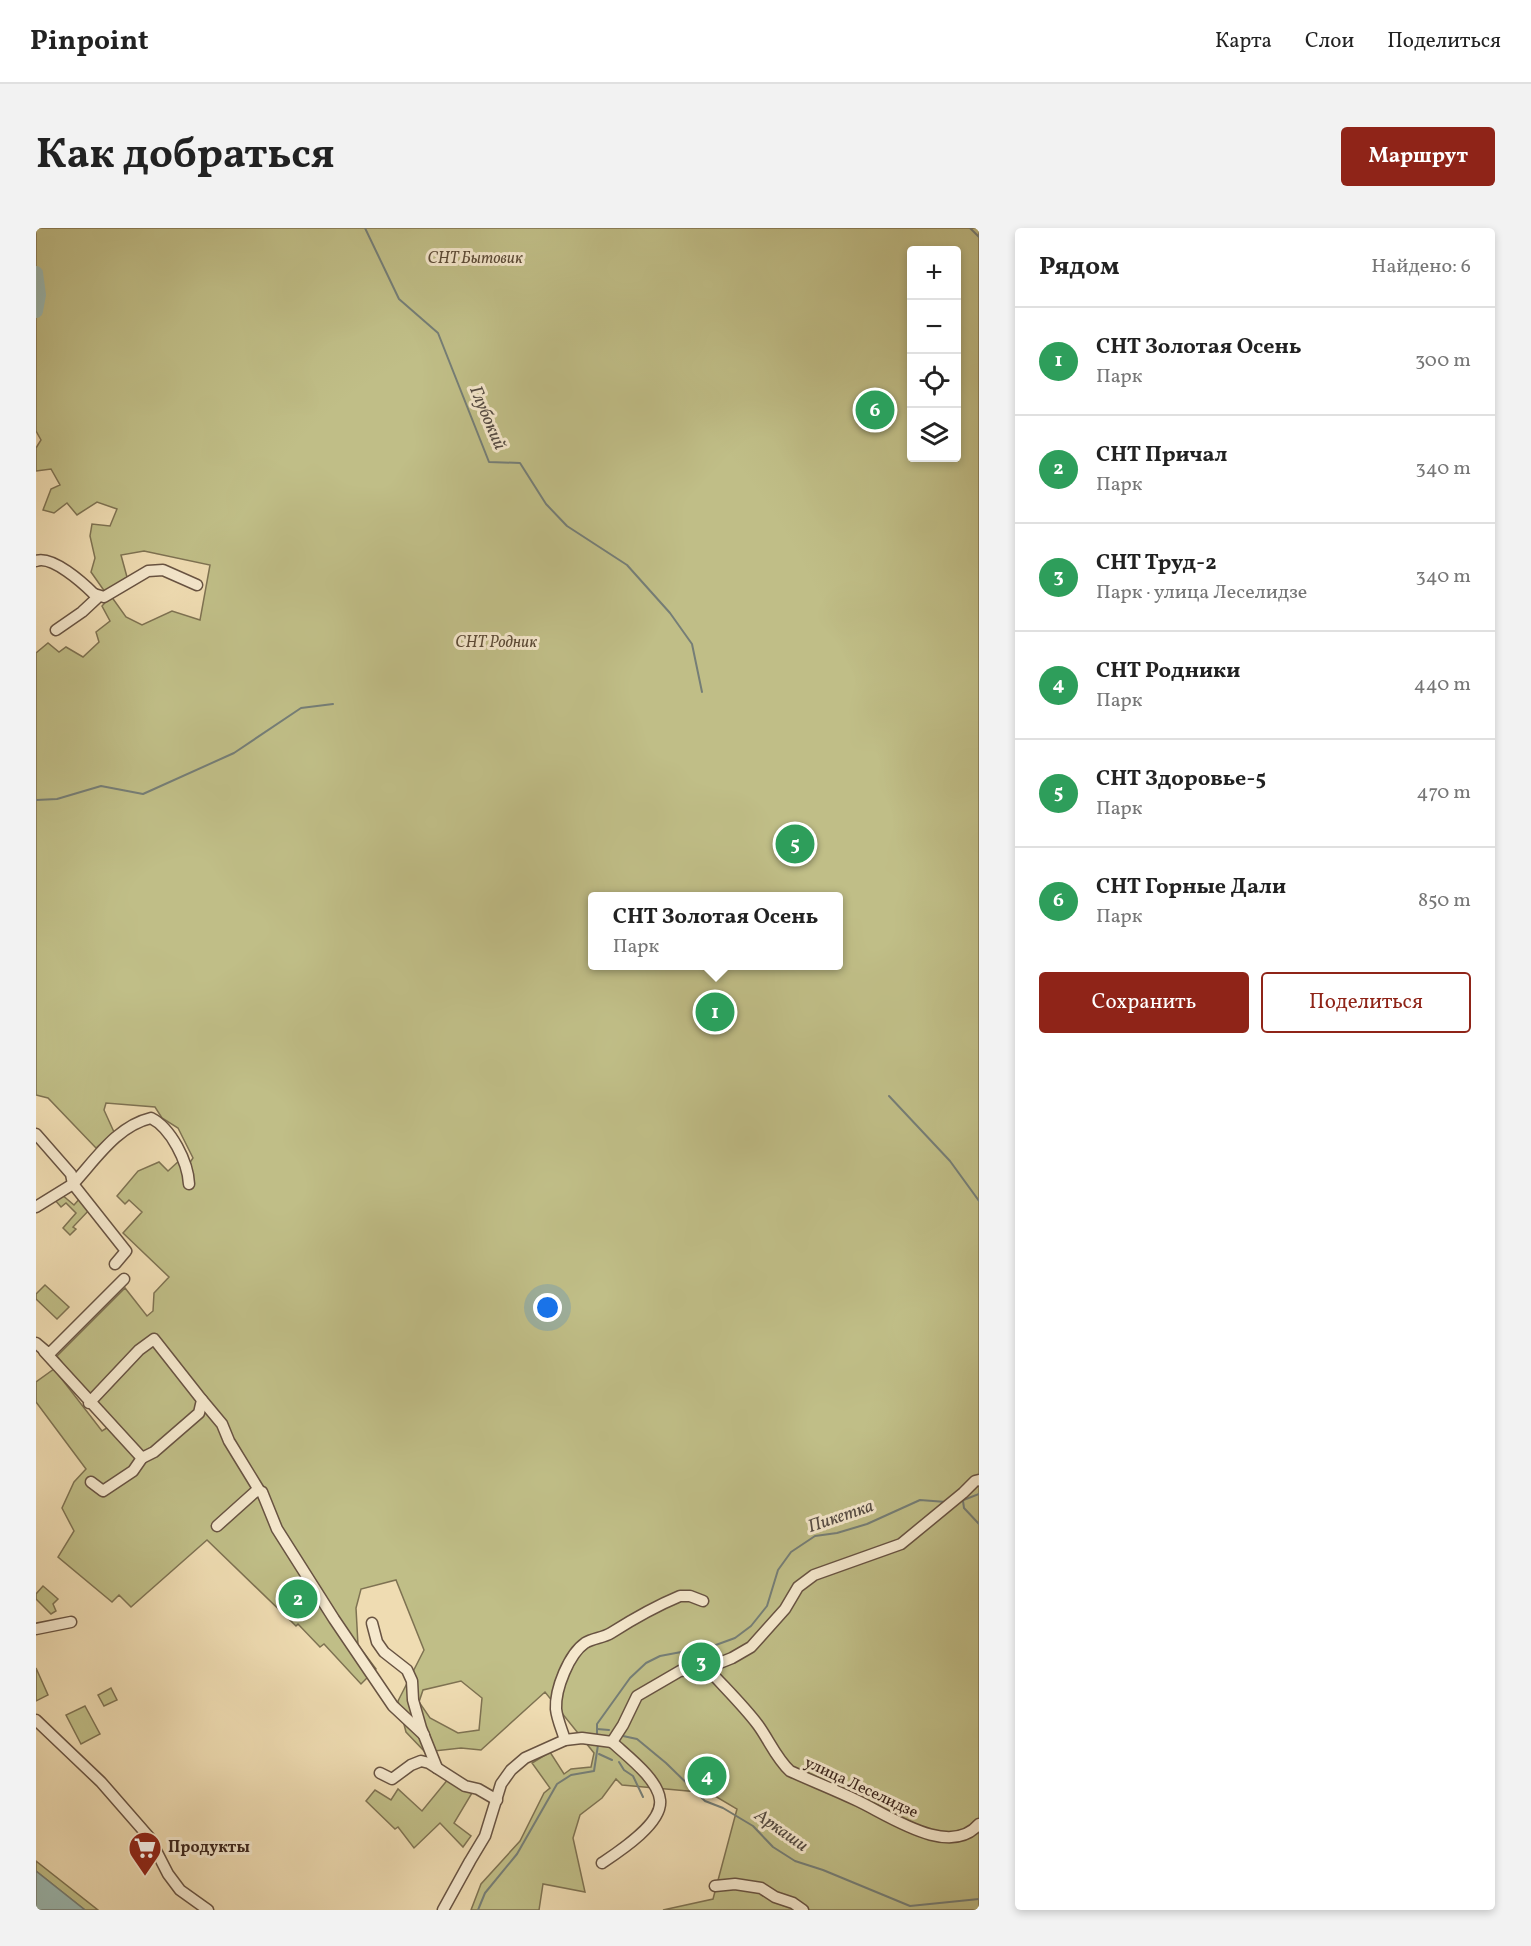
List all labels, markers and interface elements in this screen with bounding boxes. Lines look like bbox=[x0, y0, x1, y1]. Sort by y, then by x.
text: Pinpoint bbox=[30, 22, 148, 61]
text: Карта bbox=[1215, 27, 1272, 56]
text: Слои bbox=[1305, 27, 1354, 56]
text: Поделиться bbox=[1387, 27, 1501, 56]
text: Как добраться bbox=[36, 127, 335, 186]
button: Маршрут bbox=[1341, 127, 1495, 186]
map controls bbox=[907, 246, 961, 462]
button: + bbox=[907, 246, 961, 300]
park label: СНТ Бытовик bbox=[427, 248, 523, 270]
text: Рядом bbox=[1039, 249, 1119, 285]
text: Найдено: 6 bbox=[1371, 253, 1471, 281]
button: − bbox=[907, 300, 961, 354]
text: СНТ Золотая Осень bbox=[1096, 332, 1302, 363]
text: 1 bbox=[1054, 347, 1063, 375]
text: 300 m bbox=[1415, 347, 1471, 375]
button: locate bbox=[907, 354, 961, 408]
text: Парк bbox=[1096, 363, 1142, 391]
water label: Глубокий bbox=[462, 382, 512, 454]
pin: 6 bbox=[856, 388, 894, 432]
button: layers bbox=[907, 408, 961, 462]
text: СНТ Причал bbox=[1096, 440, 1227, 471]
text: 2 bbox=[1053, 455, 1064, 483]
text: 340 m bbox=[1415, 455, 1471, 483]
text: Парк bbox=[1096, 471, 1142, 499]
text: СНТ Труд-2 bbox=[1096, 548, 1217, 579]
text: 3 bbox=[1053, 563, 1064, 591]
text: 340 m bbox=[1415, 563, 1471, 591]
text: Парк · улица Леселидзе bbox=[1096, 579, 1307, 607]
park label: СНТ Родник bbox=[455, 632, 537, 654]
text: СНТ Родники bbox=[1096, 656, 1240, 687]
text: 4 bbox=[1052, 671, 1065, 699]
text: 440 m bbox=[1414, 671, 1471, 699]
text: Парк bbox=[1096, 687, 1142, 715]
text: СНТ Здоровье-5 bbox=[1096, 764, 1266, 795]
text: 5 bbox=[1054, 779, 1063, 807]
text: 470 m bbox=[1416, 779, 1471, 807]
text: Парк bbox=[1096, 795, 1142, 823]
pin: 5 bbox=[776, 822, 814, 866]
text: СНТ Горные Дали bbox=[1096, 872, 1286, 903]
text: 6 bbox=[1053, 887, 1064, 915]
text: 850 m bbox=[1418, 887, 1471, 915]
popup bbox=[588, 892, 843, 970]
text: СНТ Золотая Осень bbox=[613, 902, 818, 933]
text: Парк bbox=[1096, 903, 1142, 931]
text: Парк bbox=[613, 933, 659, 961]
button: Сохранить bbox=[1039, 972, 1249, 1033]
button: Поделиться bbox=[1261, 972, 1471, 1033]
pin: 1 bbox=[696, 990, 734, 1034]
your location bbox=[533, 1293, 562, 1322]
water label: Пикетка bbox=[805, 1494, 877, 1540]
pin: 2 bbox=[278, 1576, 318, 1622]
pin: 3 bbox=[682, 1640, 720, 1684]
street label: улица Леселидзе bbox=[801, 1752, 921, 1824]
pin: 4 bbox=[688, 1754, 726, 1798]
water label: Аркаши bbox=[748, 1803, 813, 1858]
supermarket icon: Продукты bbox=[127, 1830, 163, 1877]
place label: Продукты bbox=[168, 1837, 250, 1859]

